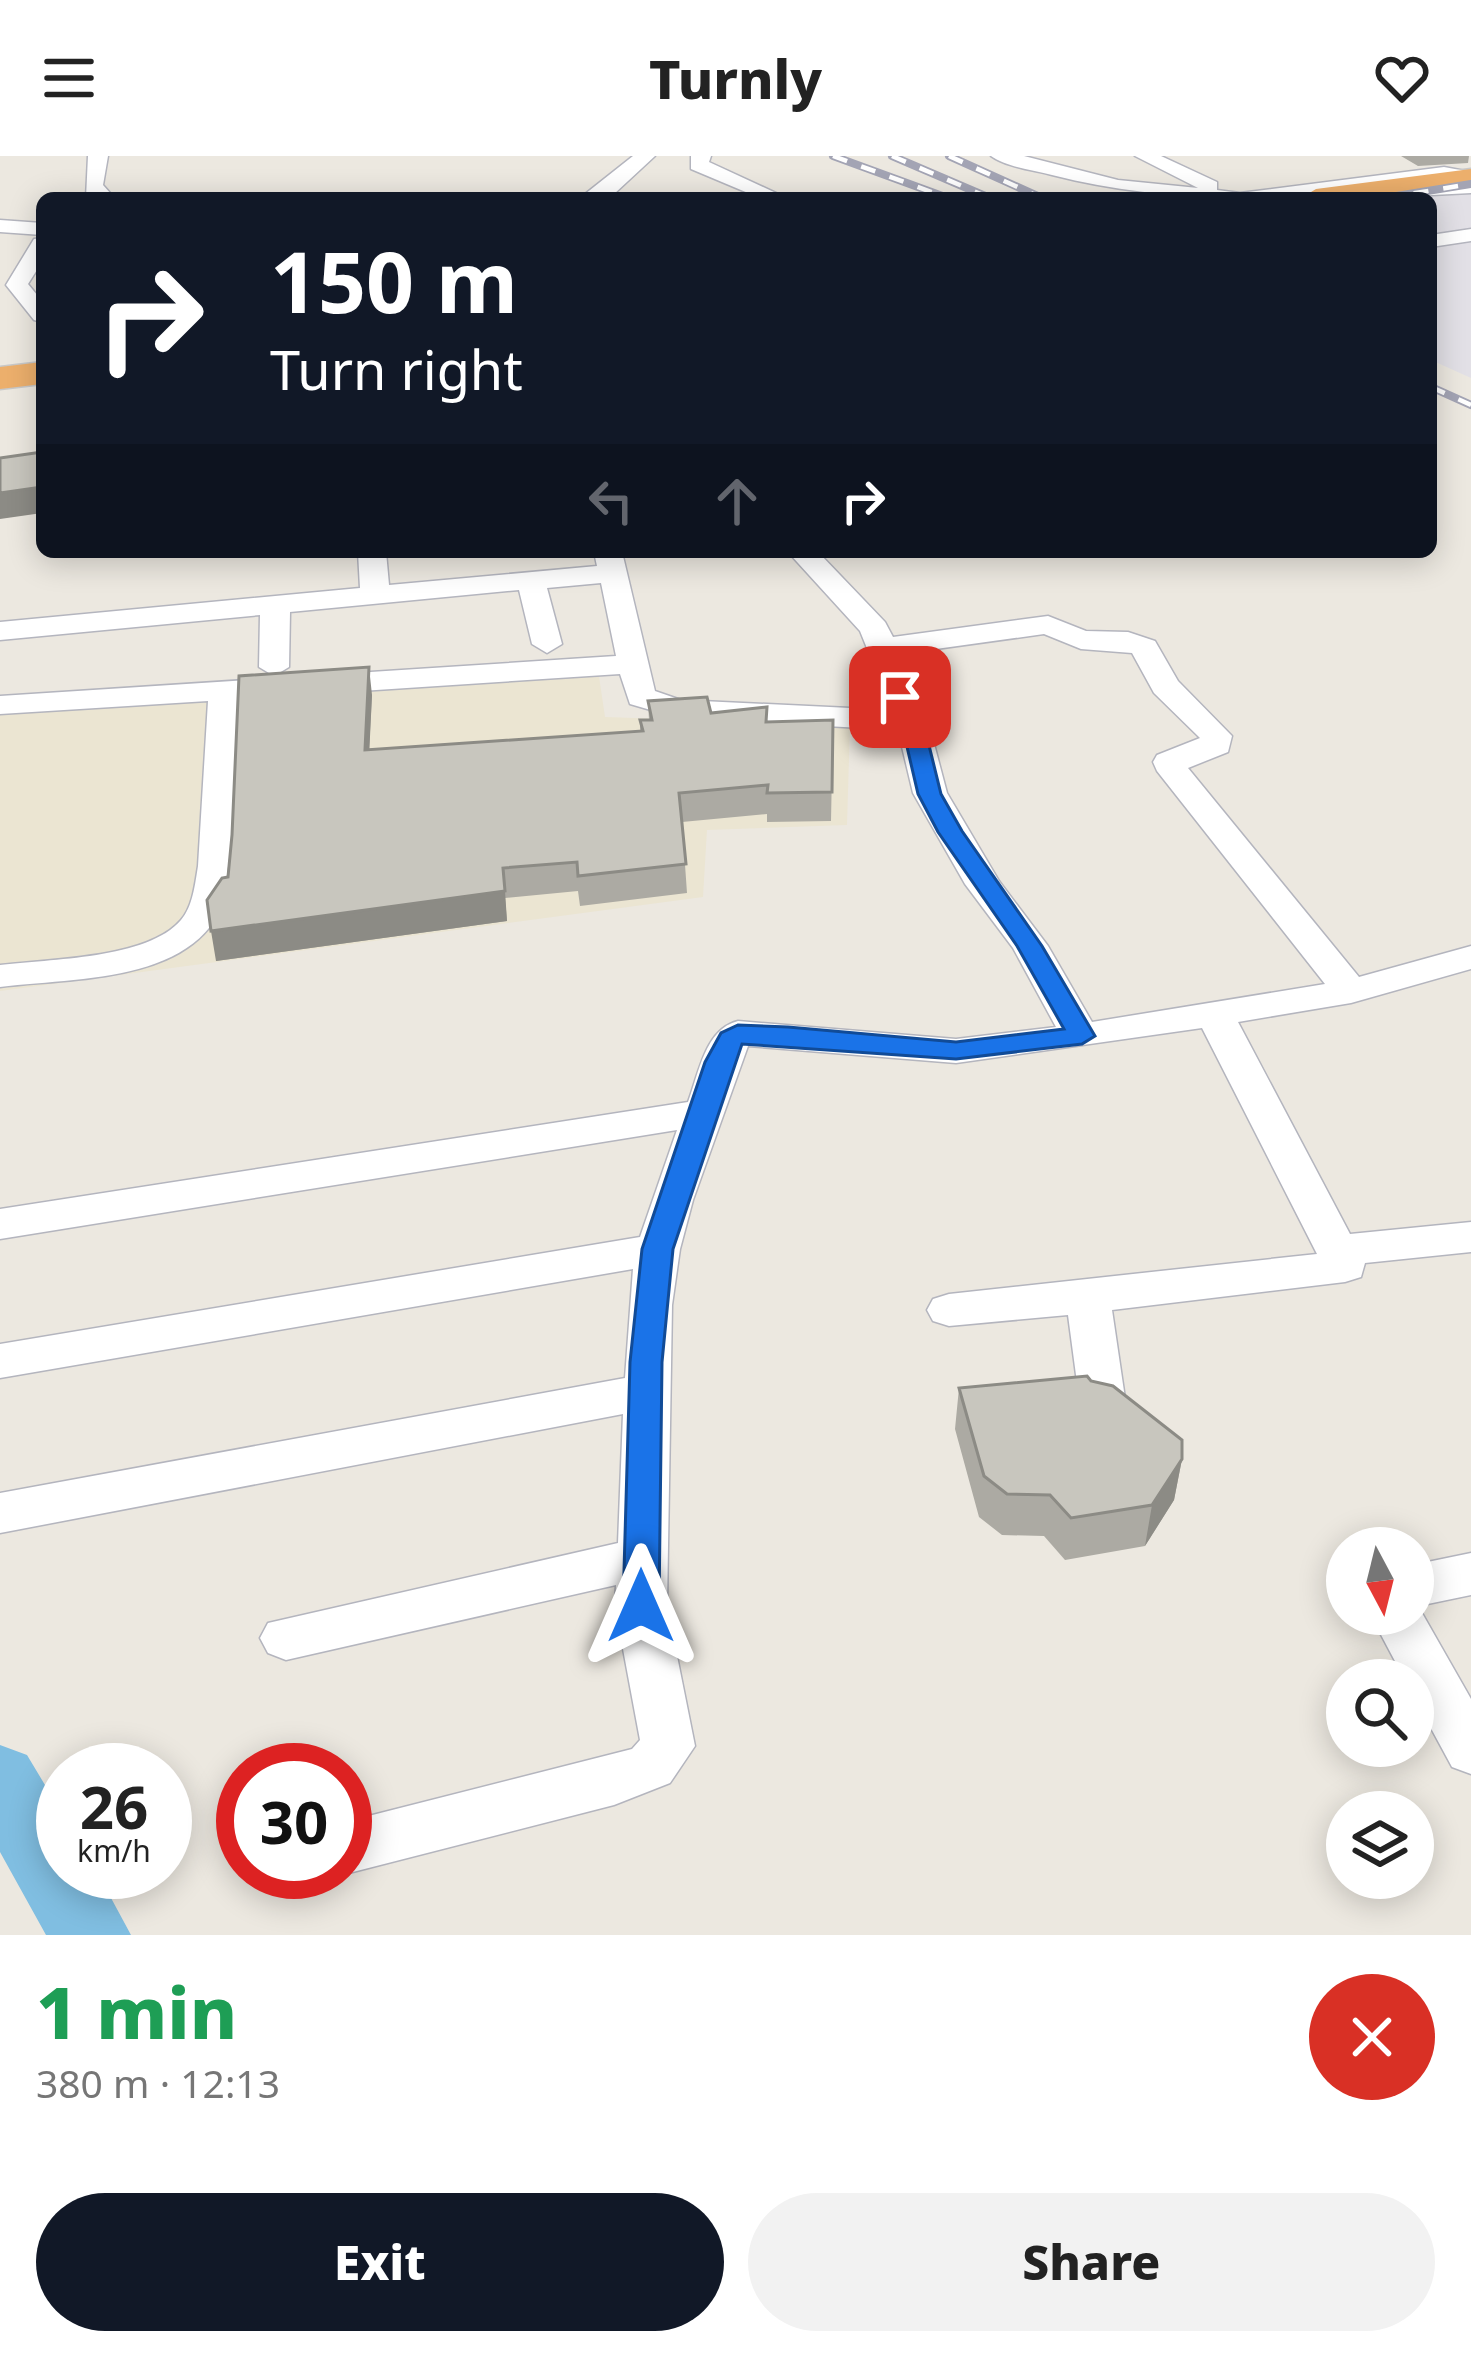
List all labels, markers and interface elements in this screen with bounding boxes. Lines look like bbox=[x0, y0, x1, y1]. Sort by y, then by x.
text: Turnly bbox=[649, 41, 822, 115]
icon: menu bbox=[36, 45, 102, 111]
icon: heart bbox=[1369, 45, 1435, 111]
text: 150 m bbox=[270, 223, 518, 338]
icon: right bbox=[72, 240, 228, 396]
text: Turn right bbox=[270, 332, 523, 406]
icon: left bbox=[578, 468, 644, 534]
icon: ahead bbox=[704, 468, 770, 534]
icon: right bbox=[830, 468, 896, 534]
pin bbox=[849, 646, 951, 748]
icon: arrive bbox=[867, 664, 933, 730]
north arrow bbox=[1326, 1527, 1434, 1635]
map controls bbox=[1326, 1527, 1434, 1899]
position arrow bbox=[578, 1543, 704, 1669]
button: search bbox=[1326, 1659, 1434, 1767]
speed limit sign: 30 bbox=[216, 1743, 372, 1899]
text: 26 bbox=[80, 1765, 148, 1847]
button: layers bbox=[1326, 1791, 1434, 1899]
text: km/h bbox=[77, 1830, 151, 1871]
text: 1 min bbox=[36, 1962, 237, 2060]
button: close bbox=[1309, 1974, 1435, 2100]
text: 380 m · 12:13 bbox=[36, 2056, 280, 2109]
button: Exit bbox=[36, 2193, 724, 2331]
button: Share bbox=[748, 2193, 1435, 2331]

